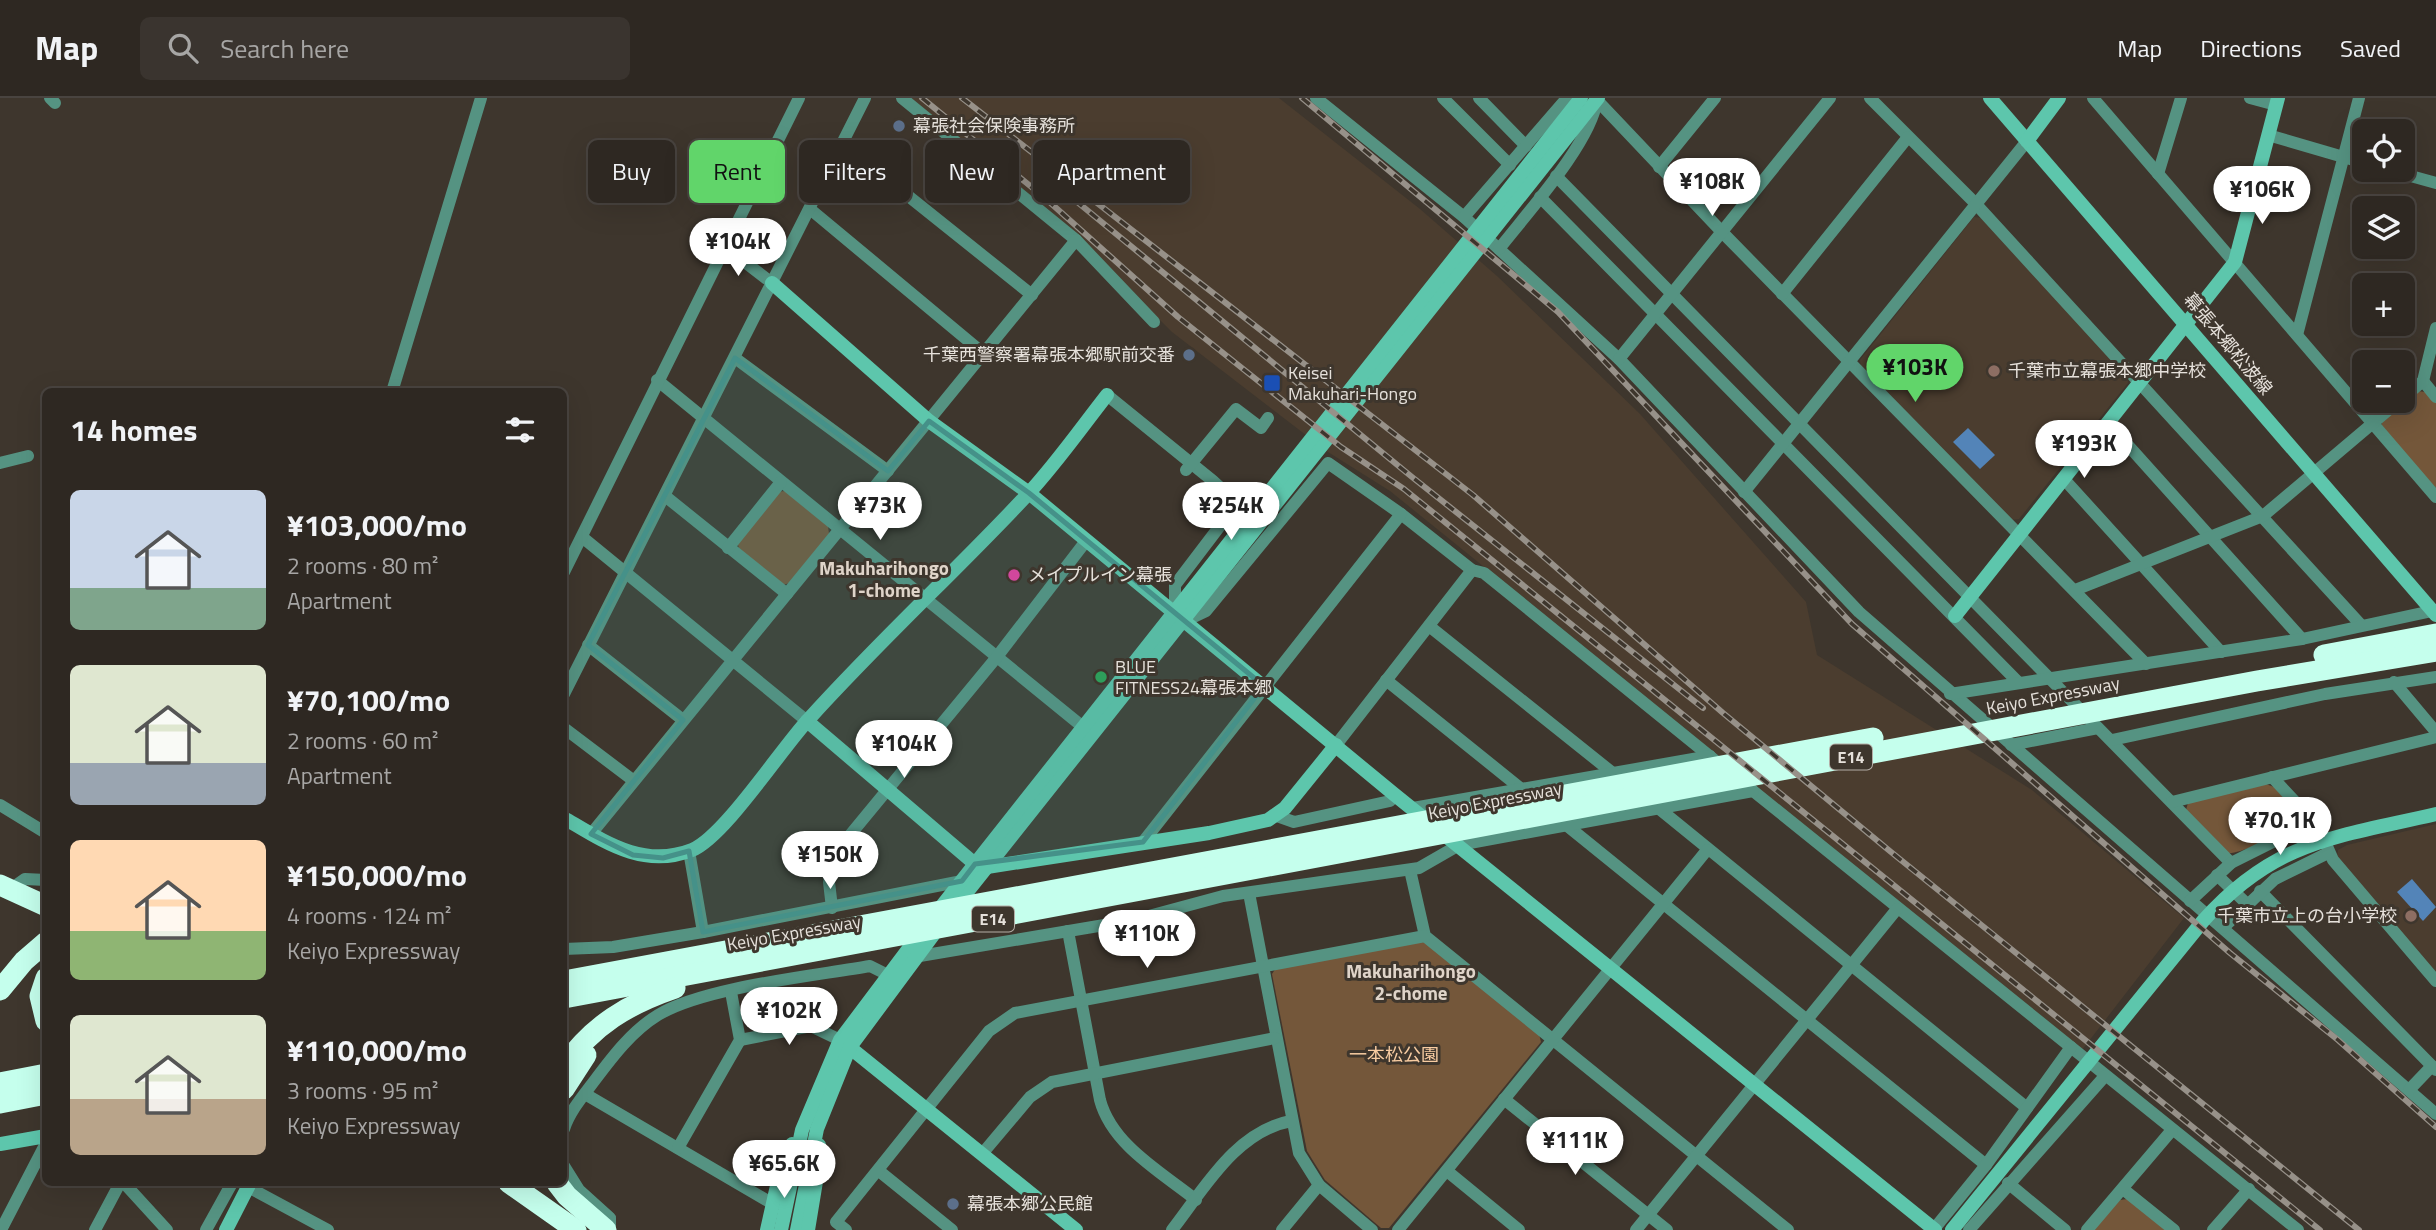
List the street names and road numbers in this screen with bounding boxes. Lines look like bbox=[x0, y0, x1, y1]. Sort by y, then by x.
street label: 幕張本郷松波線 bbox=[2178, 287, 2279, 401]
street label: Keiyo Expressway bbox=[1984, 669, 2122, 722]
road number: E14 bbox=[1830, 744, 1872, 770]
street label: Keiyo Expressway bbox=[1426, 774, 1564, 827]
road number: E14 bbox=[972, 906, 1014, 932]
street label: Keiyo Expressway bbox=[725, 907, 863, 958]

